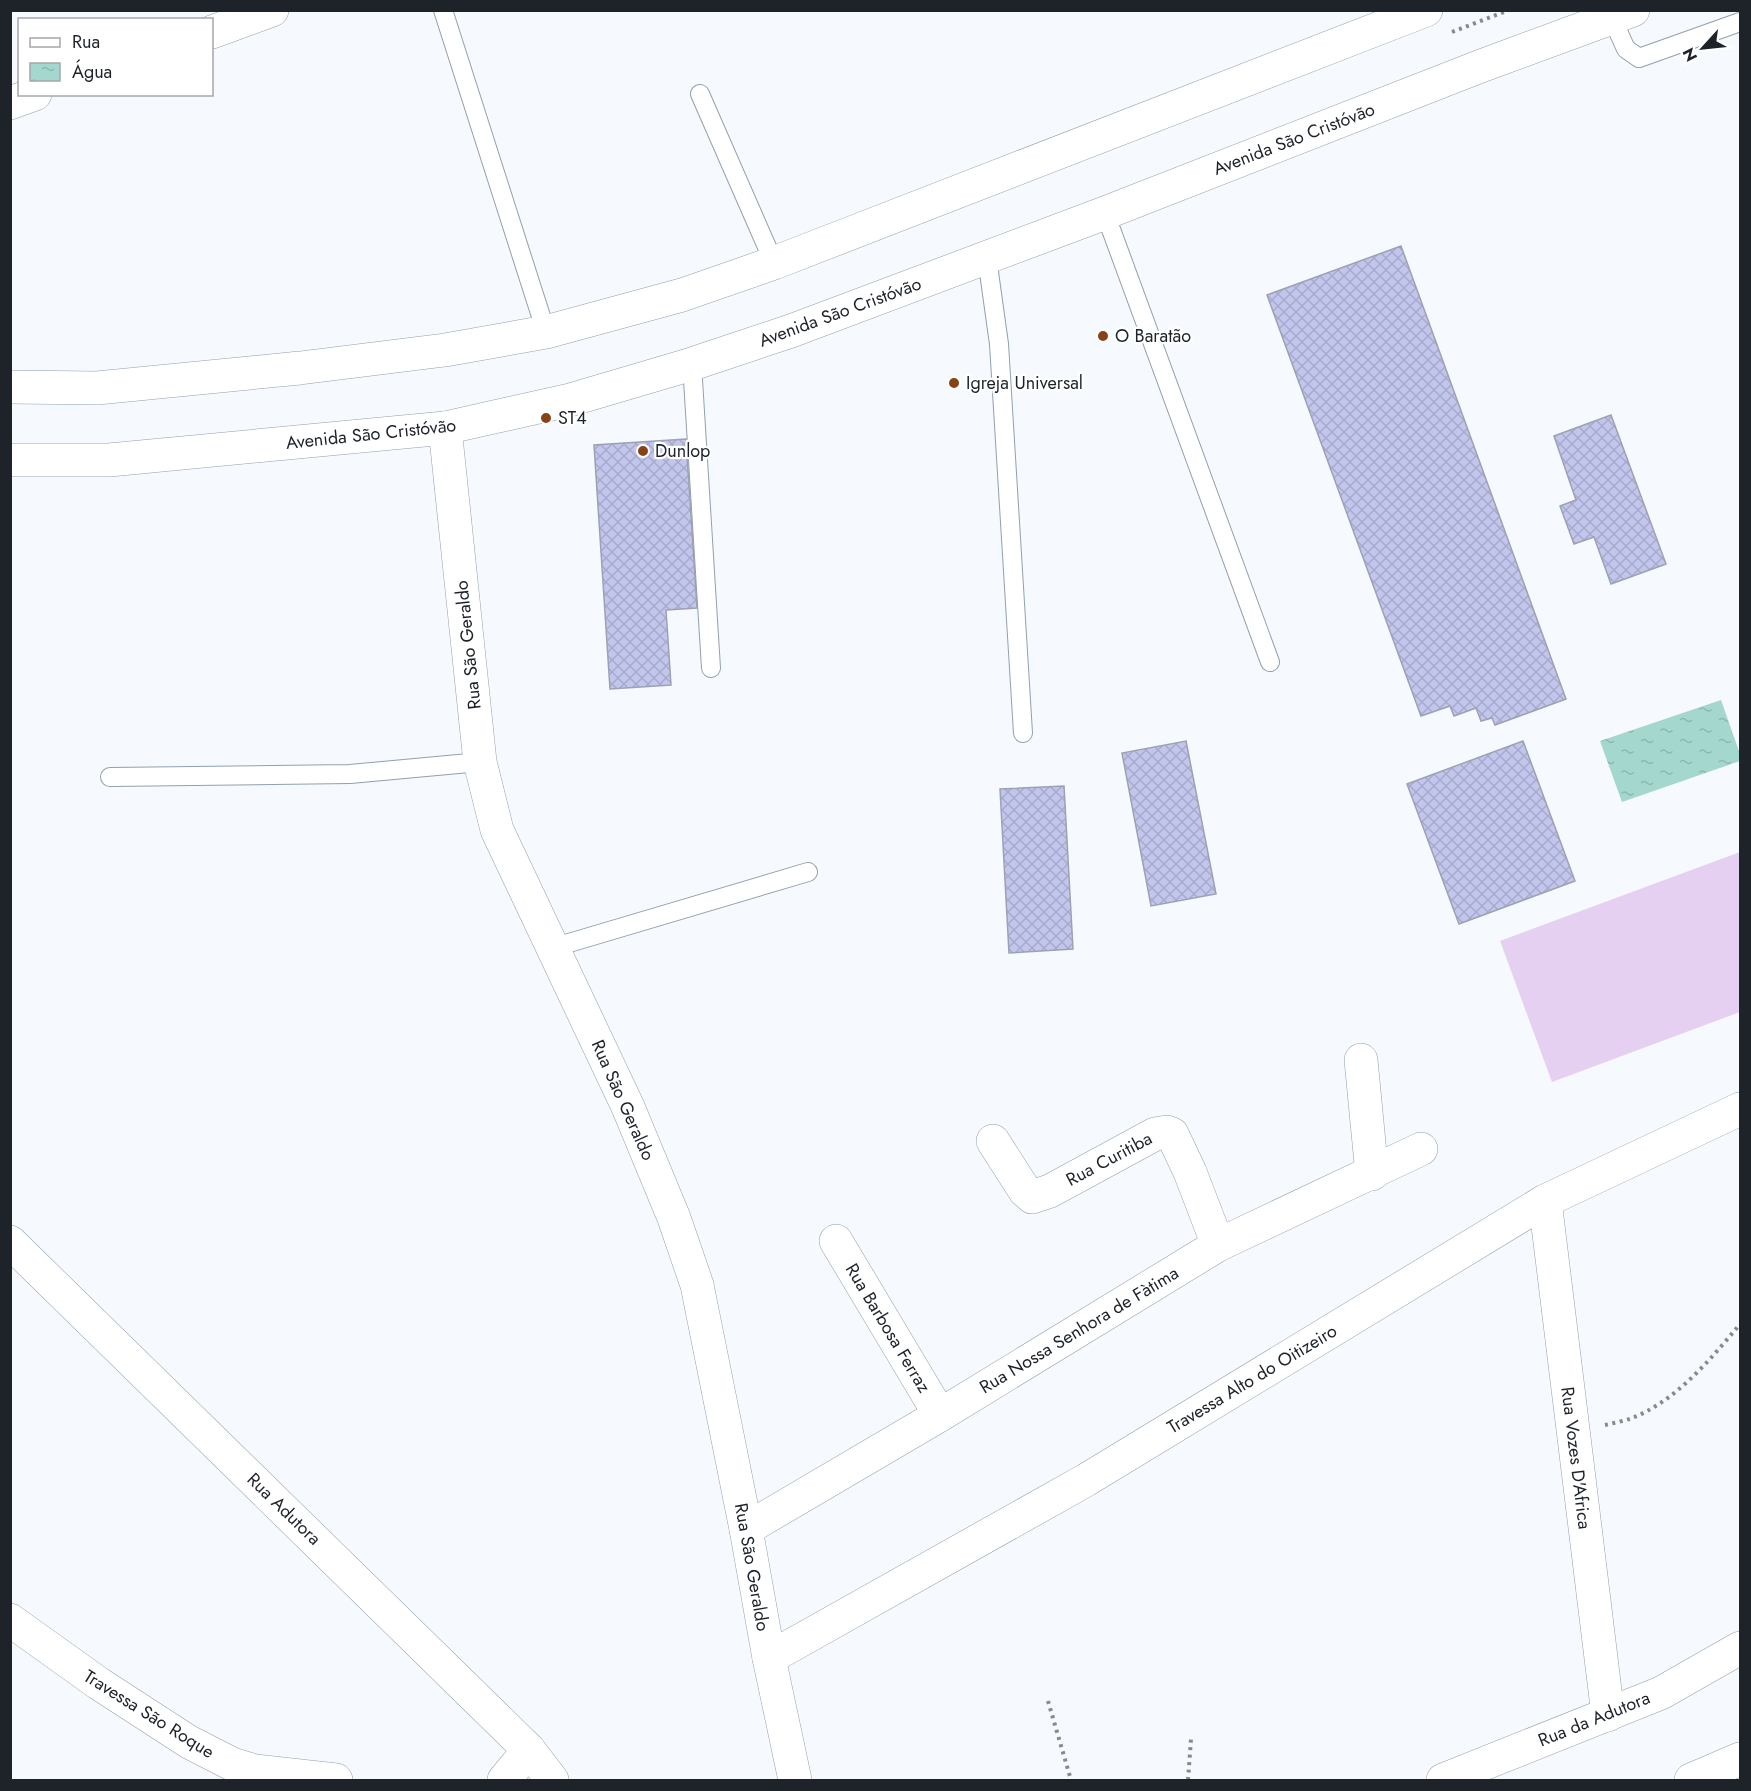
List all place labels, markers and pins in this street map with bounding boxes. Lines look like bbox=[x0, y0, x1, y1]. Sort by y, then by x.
place label: O Baratão bbox=[1115, 323, 1191, 349]
marker: O Baratão bbox=[1096, 329, 1110, 343]
place label: Igreja Universal bbox=[966, 370, 1083, 396]
marker: Igreja Universal bbox=[947, 376, 961, 390]
place label: ST4 bbox=[558, 405, 587, 431]
marker: ST4 bbox=[539, 411, 553, 425]
place label: Dunlop bbox=[655, 438, 710, 464]
marker: Dunlop bbox=[636, 444, 650, 458]

